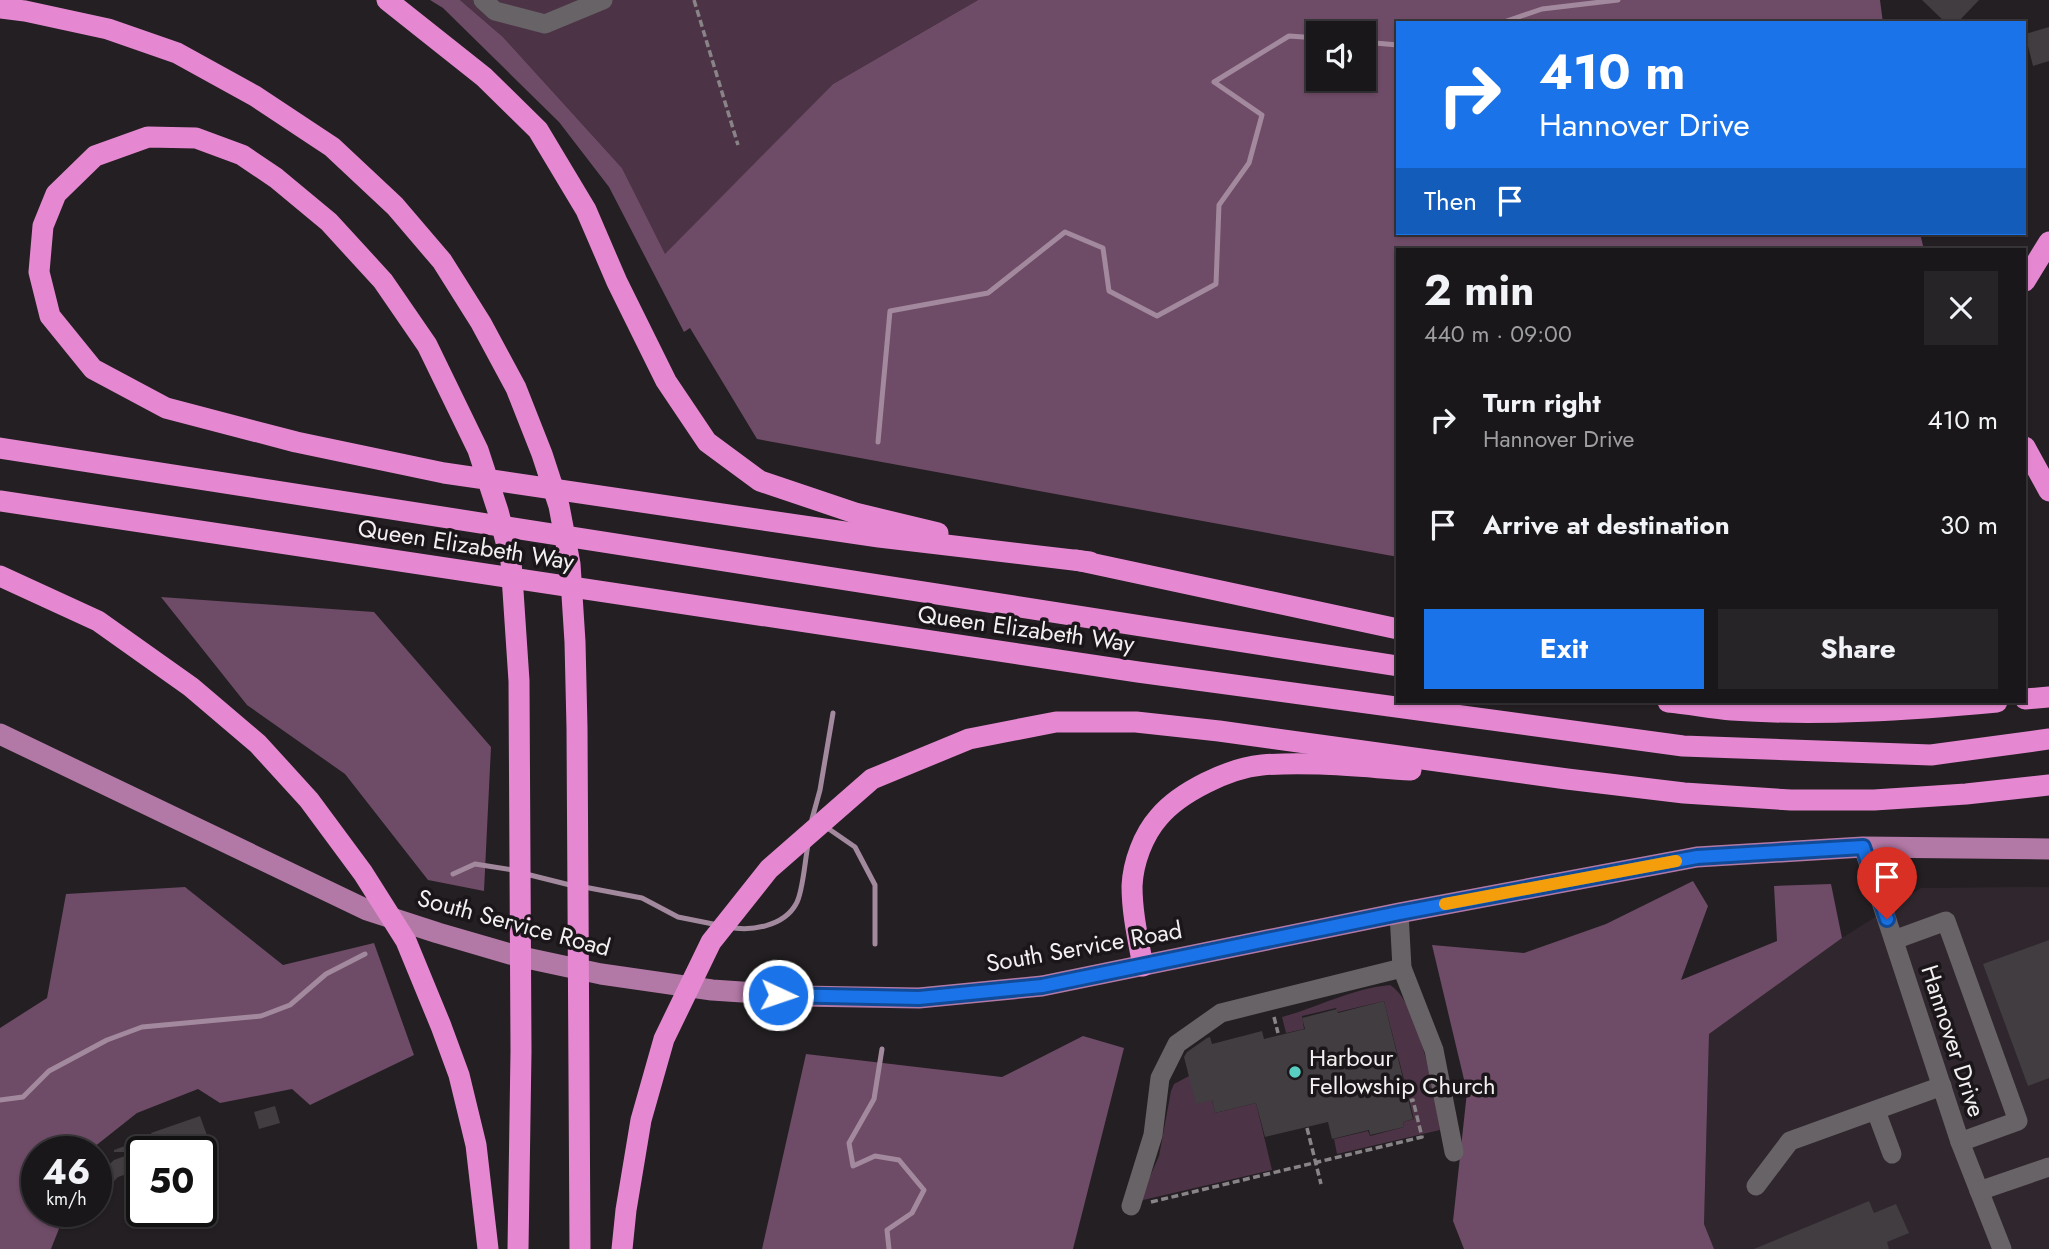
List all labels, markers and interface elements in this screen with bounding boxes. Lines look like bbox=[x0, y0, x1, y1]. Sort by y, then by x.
map controls bbox=[1306, 21, 1376, 91]
button: sound bbox=[1306, 21, 1376, 91]
text: 410 m bbox=[1539, 37, 1685, 107]
icon: right bbox=[1424, 49, 1515, 140]
text: Hannover Drive bbox=[1539, 102, 1750, 148]
text: Then bbox=[1424, 182, 1477, 220]
icon: arrive bbox=[1491, 182, 1529, 220]
text: 2 min bbox=[1424, 260, 1534, 321]
button: close bbox=[1924, 271, 1998, 345]
text: 440 m · 09:00 bbox=[1424, 317, 1572, 351]
text: Turn right bbox=[1483, 384, 1601, 422]
icon: right bbox=[1424, 401, 1462, 439]
text: 410 m bbox=[1927, 401, 1998, 439]
text: Hannover Drive bbox=[1483, 422, 1634, 456]
icon: arrive bbox=[1424, 506, 1462, 544]
text: Arrive at destination bbox=[1483, 506, 1730, 544]
text: 30 m bbox=[1940, 506, 1998, 544]
street label: Queen Elizabeth Way bbox=[355, 510, 577, 579]
street label: Queen Elizabeth Way bbox=[915, 596, 1137, 661]
button: Exit bbox=[1424, 609, 1704, 689]
button: Share bbox=[1718, 609, 1998, 689]
pin bbox=[1857, 847, 1917, 919]
icon: arrive bbox=[1868, 858, 1906, 896]
street label: South Service Road bbox=[414, 880, 615, 965]
street label: South Service Road bbox=[983, 912, 1185, 981]
position arrow bbox=[741, 958, 815, 1032]
street label: Hannover Drive bbox=[1912, 960, 1995, 1121]
place label: Harbour Fellowship Church bbox=[1309, 1040, 1496, 1103]
marker: Harbour Fellowship Church bbox=[1287, 1064, 1303, 1080]
speed limit sign: 50 bbox=[126, 1136, 217, 1227]
text: 46 bbox=[43, 1147, 90, 1197]
text: km/h bbox=[46, 1186, 87, 1212]

